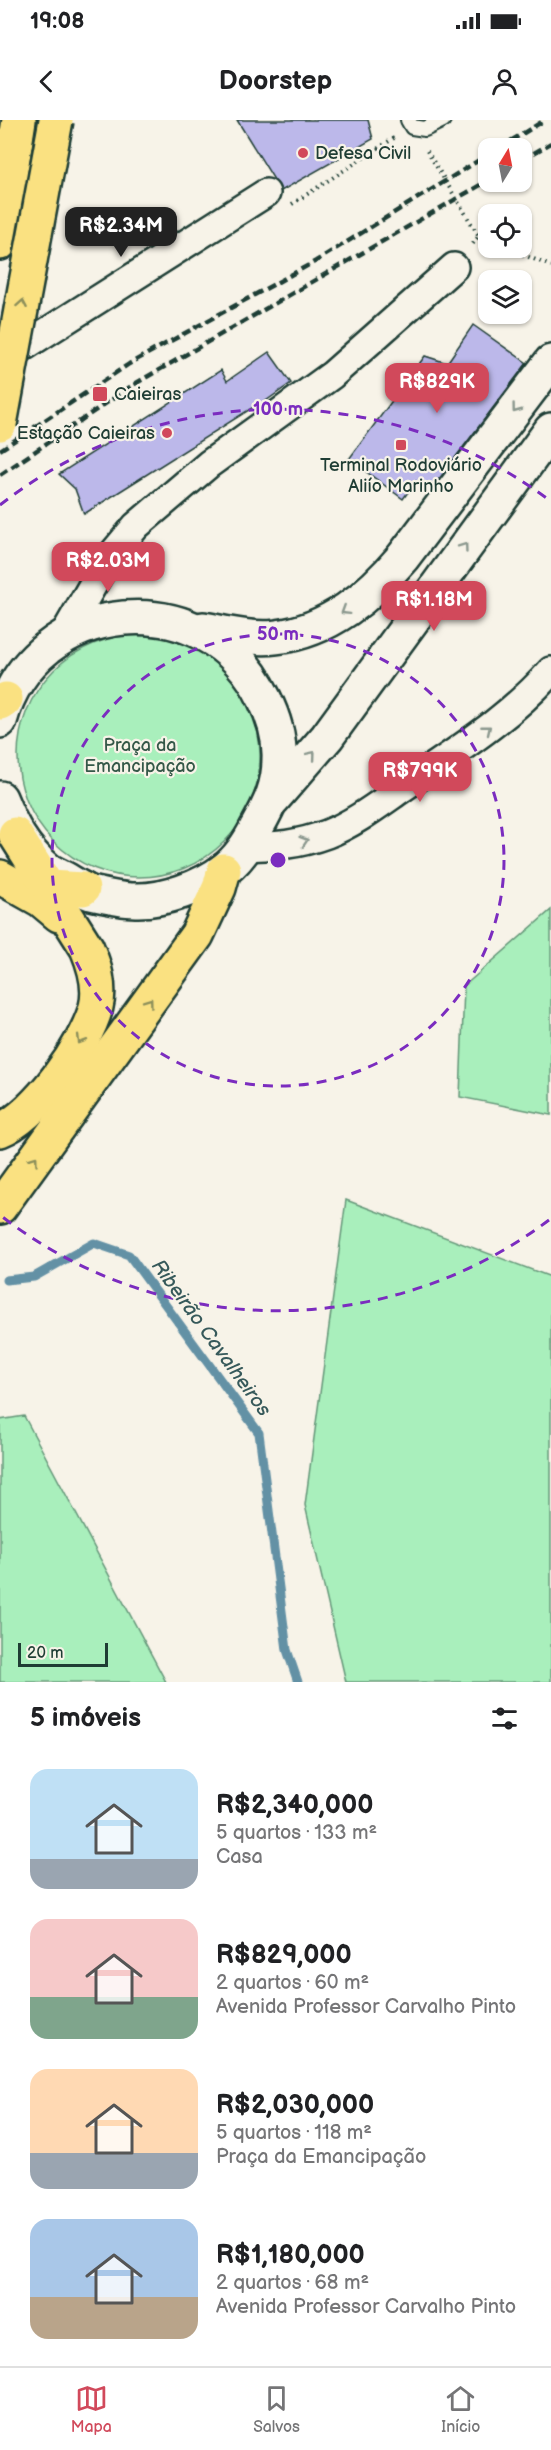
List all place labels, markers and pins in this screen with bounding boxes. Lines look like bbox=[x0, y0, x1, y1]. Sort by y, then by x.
place label: Defesa Civil bbox=[315, 143, 411, 164]
marker: Defesa Civil bbox=[296, 146, 310, 160]
pin: R$2.34M bbox=[66, 207, 176, 258]
pin: R$829K bbox=[388, 363, 486, 414]
place label: Caieiras bbox=[114, 384, 181, 405]
marker: Caieiras bbox=[91, 385, 109, 403]
place label: Estação Caieiras bbox=[17, 423, 155, 444]
marker: Estação Caieiras bbox=[160, 426, 174, 440]
marker: Terminal Rodoviário Aliío Marinho bbox=[394, 438, 408, 452]
place label: Terminal Rodoviário Aliío Marinho bbox=[320, 455, 482, 497]
pin: R$2.03M bbox=[53, 542, 163, 593]
pin: R$1.18M bbox=[379, 581, 489, 632]
pin: R$799K bbox=[371, 752, 469, 803]
centre of rings bbox=[268, 850, 288, 870]

